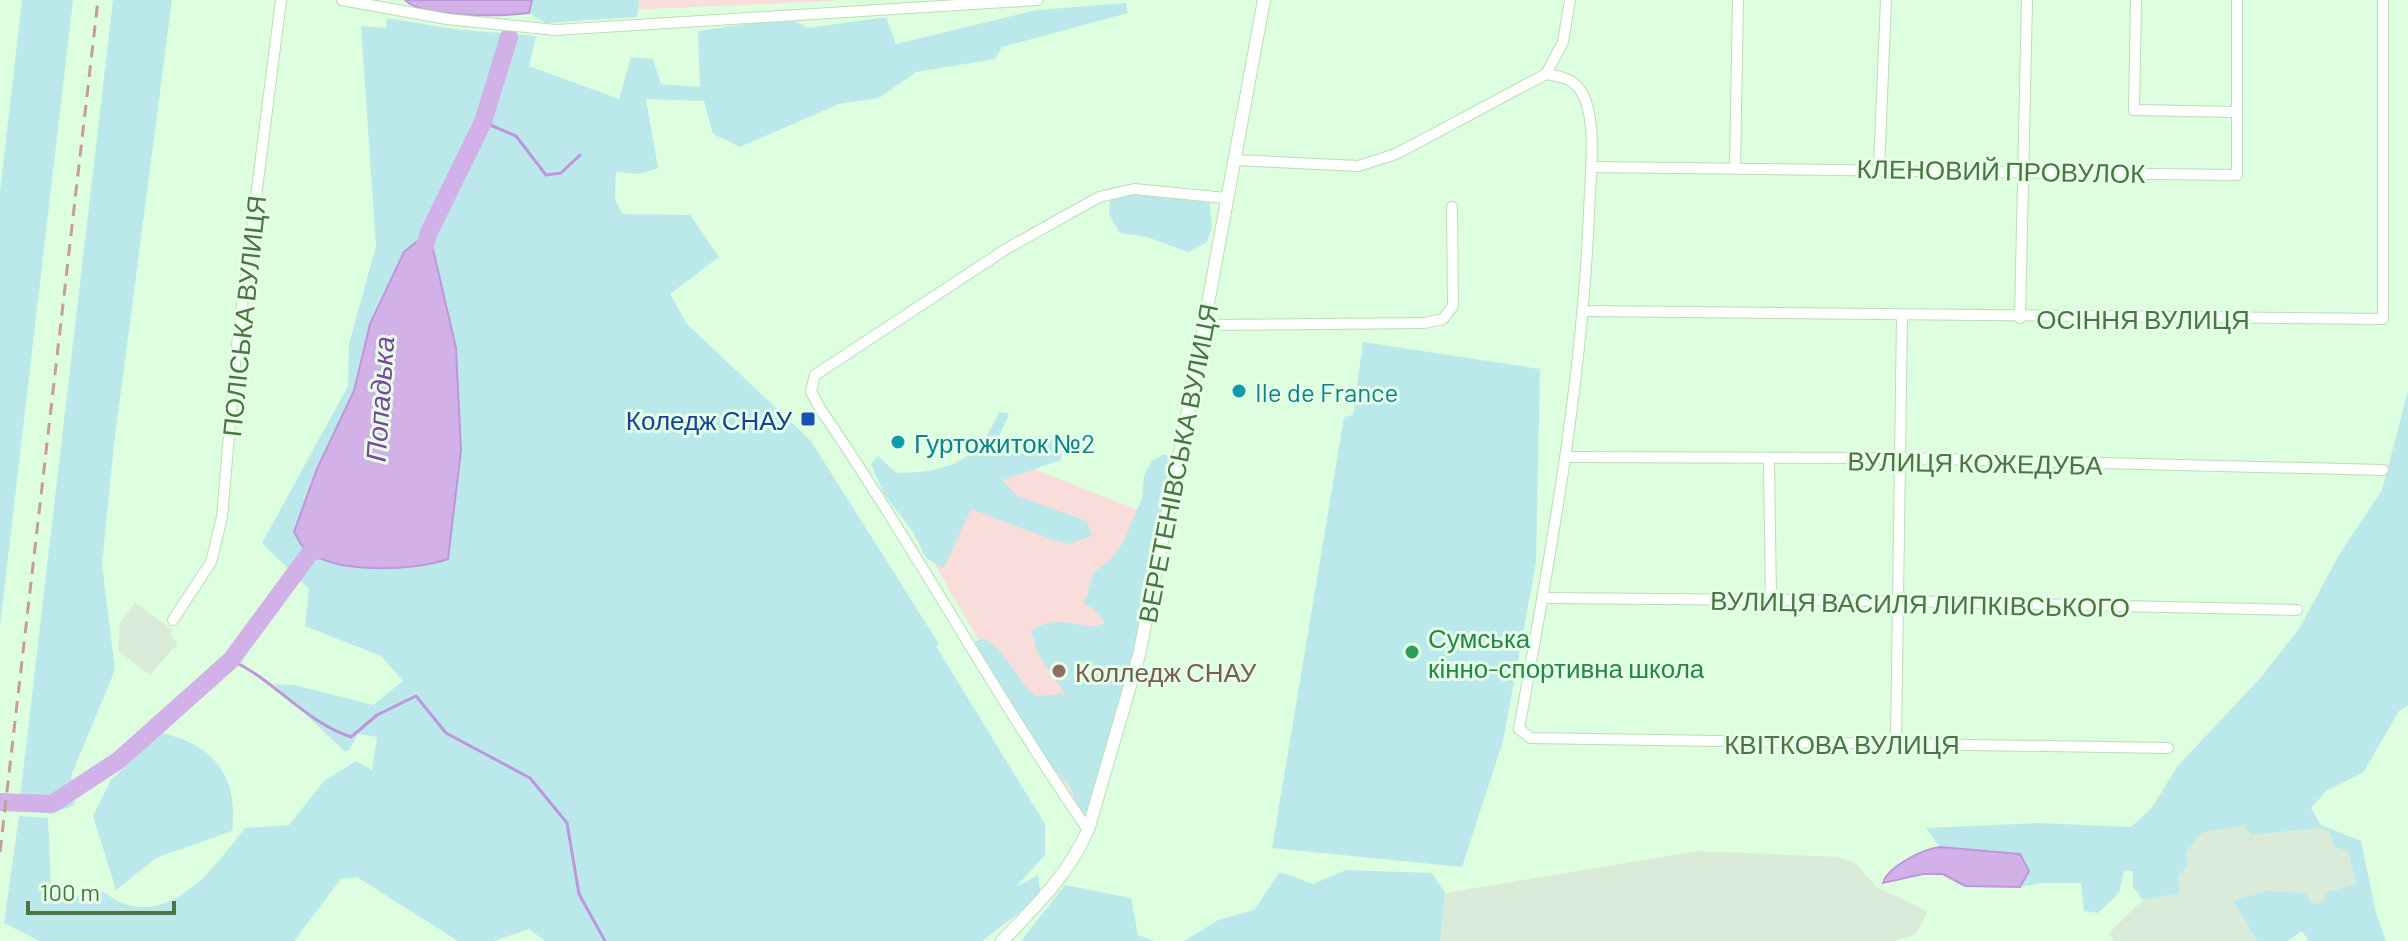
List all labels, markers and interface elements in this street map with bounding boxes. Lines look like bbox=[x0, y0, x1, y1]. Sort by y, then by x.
street label: КЛЕНОВИЙ ПРОВУЛОК bbox=[1856, 152, 2146, 188]
street label: ПОЛІСЬКА ВУЛИЦЯ bbox=[215, 194, 271, 438]
street label: ВЕРЕТЕНІВСЬКА ВУЛИЦЯ bbox=[1131, 301, 1223, 625]
street label: ОСІННЯ ВУЛИЦЯ bbox=[2036, 303, 2250, 334]
water label: Попадька bbox=[358, 335, 400, 463]
place label: Ile de France bbox=[1255, 376, 1398, 407]
marker: Ile de France bbox=[1230, 382, 1248, 400]
place label: Коледж СНАУ bbox=[626, 404, 792, 435]
marker: Коледж СНАУ bbox=[799, 410, 817, 428]
place label: Гуртожиток №2 bbox=[914, 427, 1095, 458]
marker: Гуртожиток №2 bbox=[889, 433, 907, 451]
street label: ВУЛИЦЯ КОЖЕДУБА bbox=[1847, 444, 2104, 480]
street label: ВУЛИЦЯ ВАСИЛЯ ЛИПКІВСЬКОГО bbox=[1710, 584, 2130, 622]
place label: Сумська кінно-спортивна школа bbox=[1428, 622, 1705, 683]
marker: Сумська кінно-спортивна школа bbox=[1403, 643, 1421, 661]
place label: Колледж СНАУ bbox=[1075, 656, 1257, 687]
marker: Колледж СНАУ bbox=[1050, 662, 1068, 680]
street label: КВІТКОВА ВУЛИЦЯ bbox=[1724, 728, 1960, 759]
scale bar bbox=[28, 865, 174, 915]
text: 100 m bbox=[40, 877, 100, 906]

